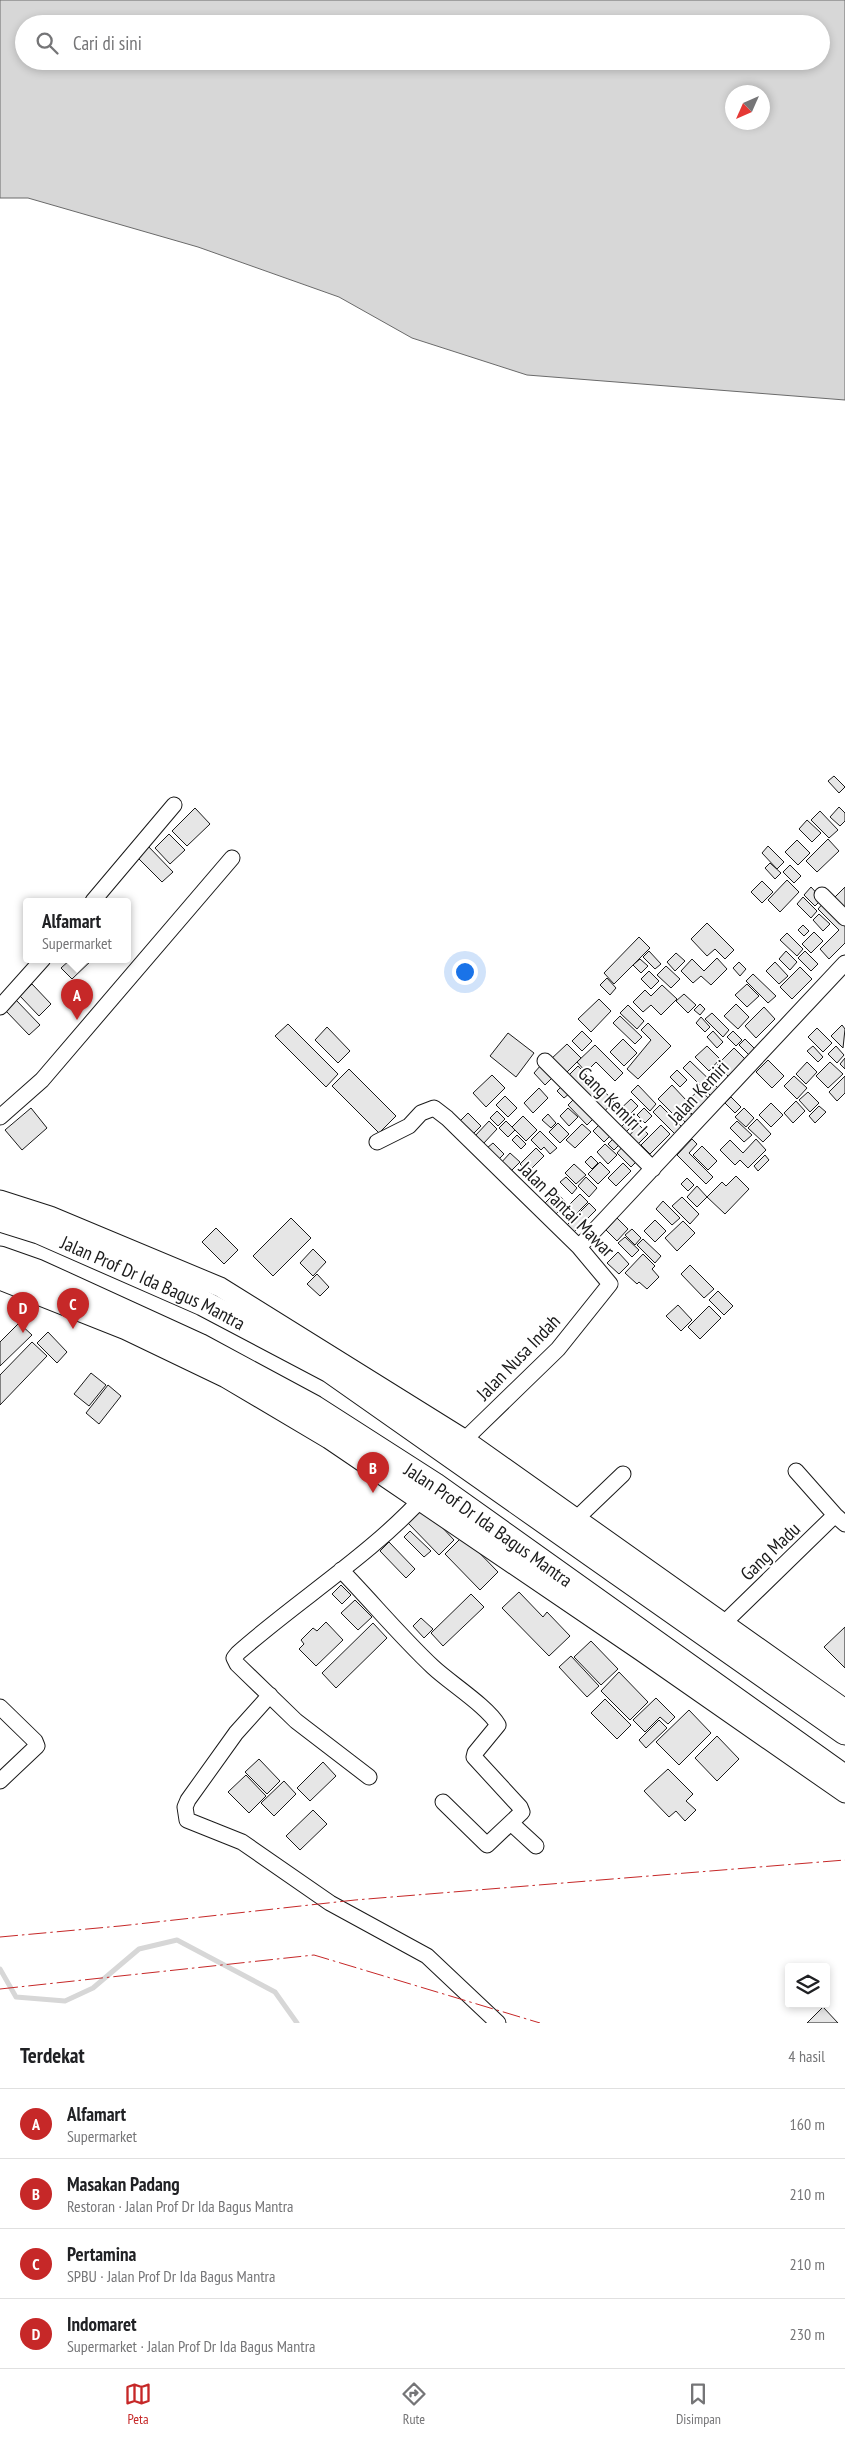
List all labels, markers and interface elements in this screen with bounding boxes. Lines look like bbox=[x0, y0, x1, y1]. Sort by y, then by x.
search box bbox=[15, 15, 830, 70]
icon: search bbox=[33, 29, 61, 57]
text: Cari di sini bbox=[73, 31, 142, 55]
north arrow bbox=[725, 85, 770, 130]
popup bbox=[23, 898, 131, 963]
text: Alfamart bbox=[42, 909, 101, 933]
text: Supermarket bbox=[42, 933, 112, 953]
your location bbox=[452, 959, 478, 985]
pin: A bbox=[61, 979, 93, 1020]
street label: Jalan Kemiri bbox=[662, 1055, 734, 1130]
street label: Gang Kemiri I bbox=[573, 1061, 653, 1141]
street label: Jalan Pantai Mawar bbox=[514, 1156, 620, 1262]
street label: Jalan Prof Dr Ida Bagus Mantra bbox=[56, 1230, 249, 1335]
pin: C bbox=[57, 1288, 89, 1329]
pin: D bbox=[7, 1292, 39, 1333]
street label: Jalan Nusa Indah bbox=[470, 1309, 565, 1406]
pin: B bbox=[357, 1452, 389, 1493]
street label: Jalan Prof Dr Ida Bagus Mantra bbox=[399, 1457, 577, 1592]
street label: Gang Madu bbox=[735, 1517, 805, 1585]
map controls bbox=[785, 1963, 830, 2008]
button: layers bbox=[785, 1963, 830, 2008]
text: Terdekat bbox=[20, 2042, 85, 2069]
text: 4 hasil bbox=[788, 2046, 825, 2066]
text: Alfamart bbox=[67, 2102, 126, 2126]
text: A bbox=[32, 2114, 40, 2134]
text: 160 m bbox=[790, 2114, 825, 2134]
text: Supermarket bbox=[67, 2126, 137, 2146]
text: Masakan Padang bbox=[67, 2172, 180, 2196]
text: B bbox=[32, 2184, 40, 2204]
text: 210 m bbox=[790, 2184, 825, 2204]
text: Restoran · Jalan Prof Dr Ida Bagus Mantra bbox=[67, 2196, 294, 2216]
text: Pertamina bbox=[67, 2242, 136, 2266]
text: C bbox=[32, 2254, 40, 2274]
text: 210 m bbox=[790, 2254, 825, 2274]
text: SPBU · Jalan Prof Dr Ida Bagus Mantra bbox=[67, 2266, 275, 2286]
text: Indomaret bbox=[67, 2312, 137, 2336]
text: D bbox=[32, 2324, 40, 2344]
text: 230 m bbox=[790, 2324, 825, 2344]
text: Supermarket · Jalan Prof Dr Ida Bagus Mantra bbox=[67, 2336, 315, 2356]
tab: Peta bbox=[124, 2380, 152, 2428]
tab: Rute bbox=[400, 2380, 428, 2428]
tab: Disimpan bbox=[676, 2380, 721, 2428]

